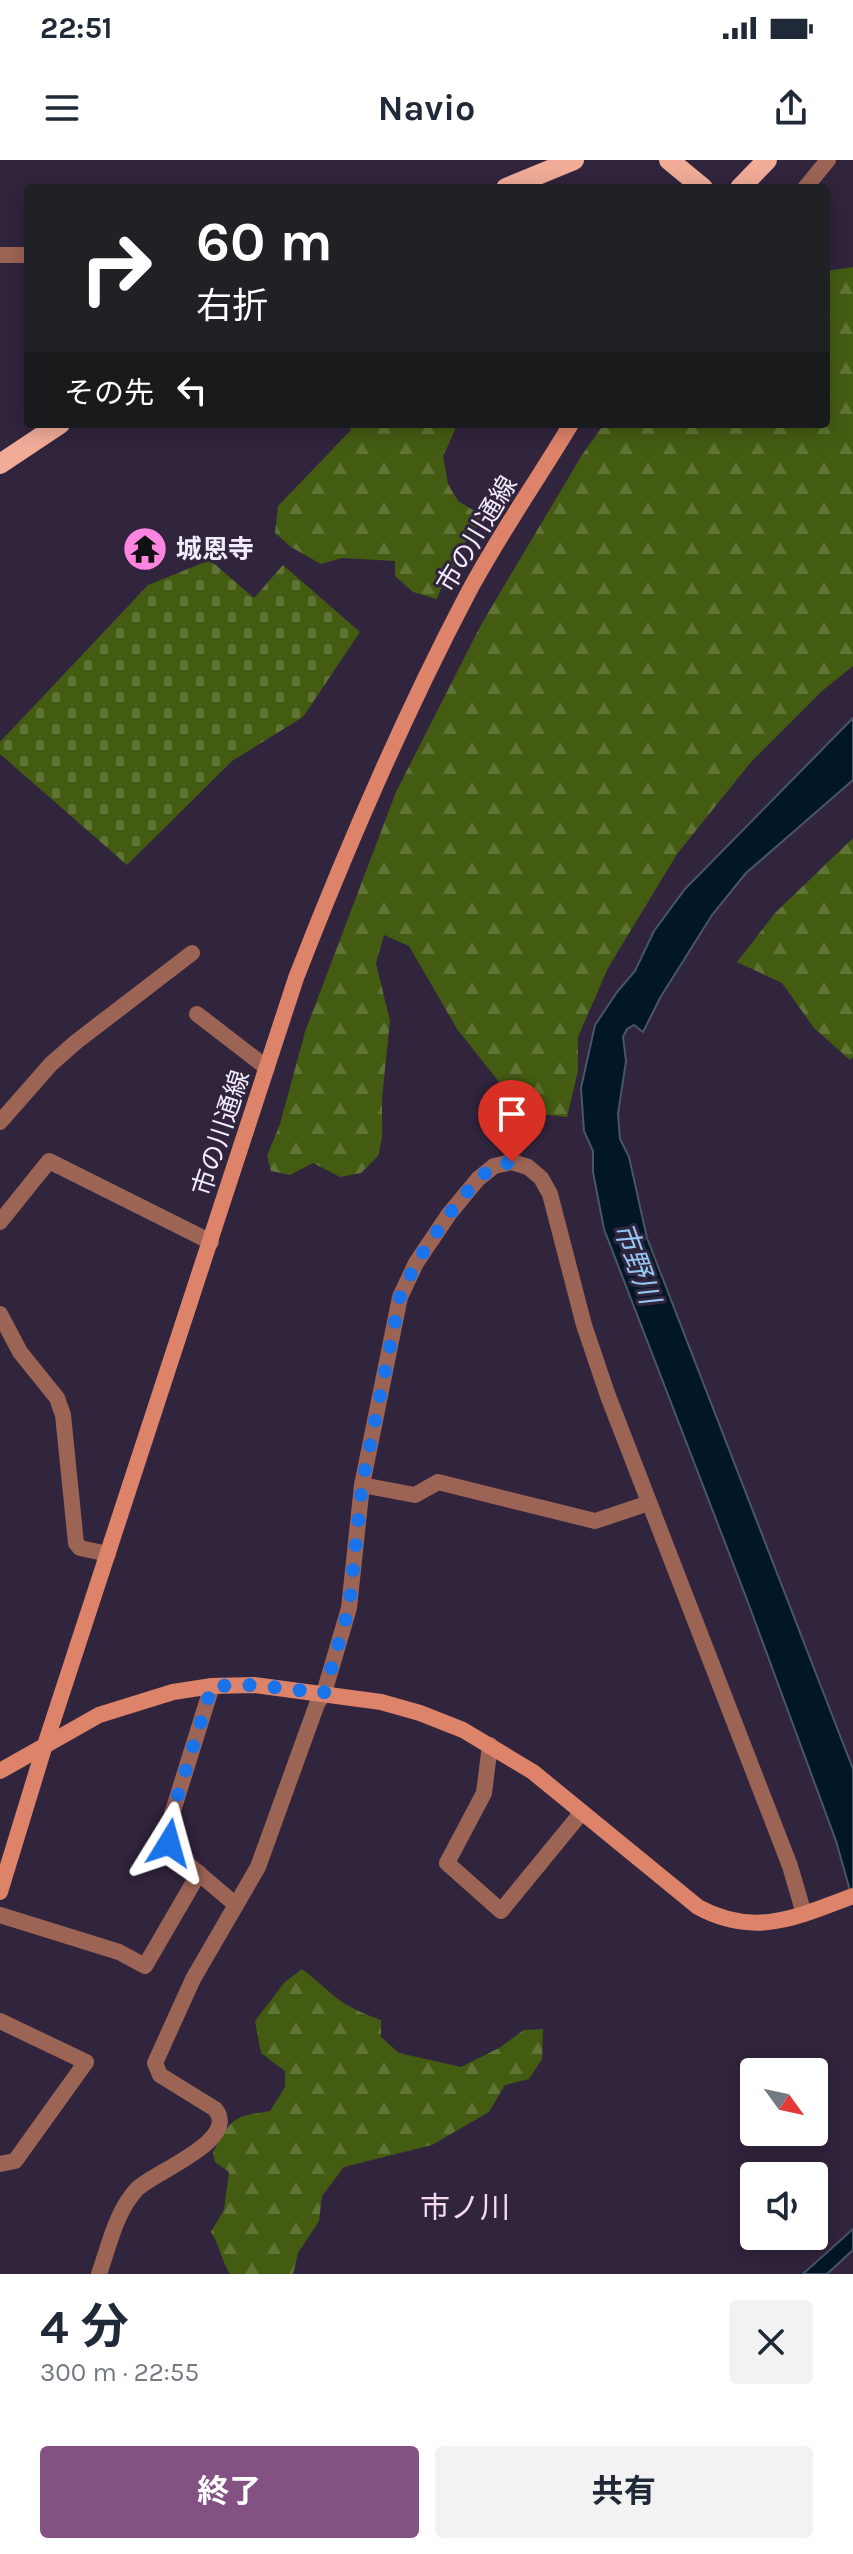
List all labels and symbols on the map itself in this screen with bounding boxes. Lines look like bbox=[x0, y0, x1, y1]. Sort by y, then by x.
street label: 市の川通線 bbox=[430, 470, 524, 598]
temple icon: 城恩寺 bbox=[121, 525, 169, 573]
place label: 城恩寺 bbox=[176, 534, 254, 565]
street label: 市の川通線 bbox=[186, 1066, 256, 1200]
pin bbox=[478, 1080, 546, 1162]
water label: 市野川 bbox=[607, 1218, 668, 1311]
position arrow bbox=[127, 1801, 211, 1885]
north arrow bbox=[740, 2058, 828, 2146]
district label: 市ノ川 bbox=[420, 2190, 510, 2226]

